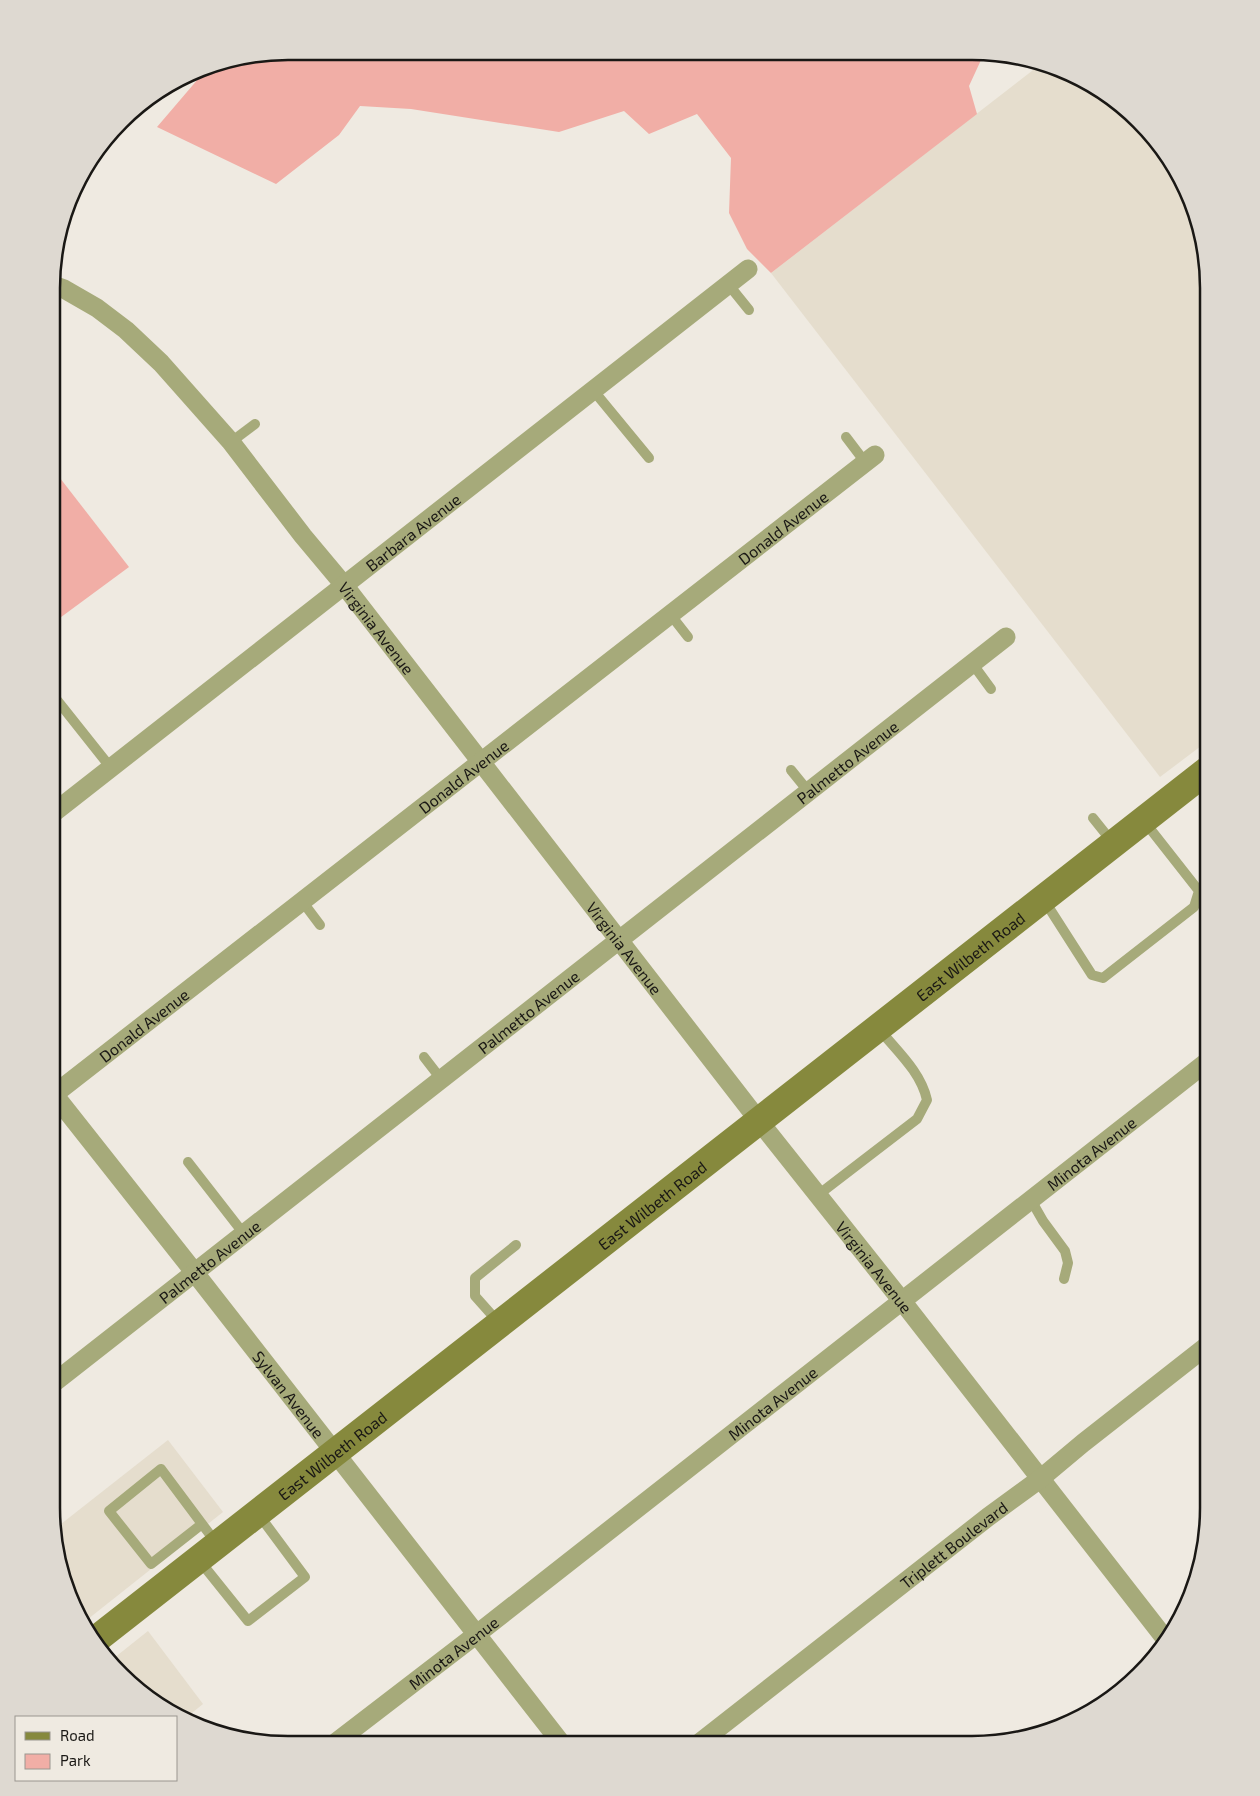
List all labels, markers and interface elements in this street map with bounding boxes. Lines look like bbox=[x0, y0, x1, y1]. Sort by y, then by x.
street label: Donald Avenue bbox=[734, 486, 831, 568]
street label: Barbara Avenue bbox=[361, 489, 464, 575]
street label: Virginia Avenue bbox=[335, 578, 419, 678]
street label: Palmetto Avenue bbox=[792, 716, 901, 807]
street label: Donald Avenue bbox=[414, 735, 512, 817]
street label: Virginia Avenue bbox=[583, 898, 667, 998]
street label: East Wilbeth Road bbox=[912, 908, 1028, 1004]
street label: Palmetto Avenue bbox=[474, 966, 583, 1057]
street label: Donald Avenue bbox=[95, 984, 192, 1066]
street label: Minota Avenue bbox=[1042, 1112, 1139, 1194]
street label: East Wilbeth Road bbox=[594, 1156, 710, 1253]
street label: Palmetto Avenue bbox=[155, 1215, 264, 1307]
street label: Virginia Avenue bbox=[832, 1217, 917, 1316]
street label: Sylvan Avenue bbox=[249, 1347, 329, 1441]
street label: Minota Avenue bbox=[724, 1362, 821, 1443]
street label: East Wilbeth Road bbox=[274, 1407, 390, 1503]
street label: Triplett Boulevard bbox=[896, 1497, 1011, 1592]
street label: Minota Avenue bbox=[405, 1612, 502, 1693]
legend bbox=[15, 1716, 178, 1781]
text: Road bbox=[60, 1726, 95, 1744]
text: Park bbox=[60, 1751, 91, 1769]

